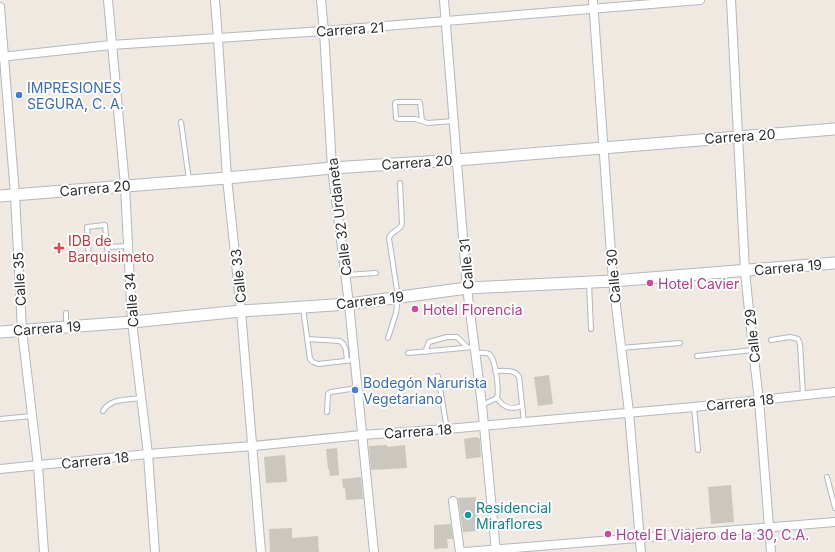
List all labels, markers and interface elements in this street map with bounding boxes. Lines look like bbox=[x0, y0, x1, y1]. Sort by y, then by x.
street label: Carrera 21 bbox=[315, 18, 385, 40]
place label: IMPRESIONES SEGURA, C. A. bbox=[27, 79, 124, 112]
marker: IMPRESIONES SEGURA, C. A. bbox=[14, 90, 24, 100]
street label: Carrera 20 bbox=[704, 125, 776, 147]
street label: Carrera 20 bbox=[381, 151, 453, 173]
street label: Calle 32 Urdaneta bbox=[323, 157, 355, 277]
street label: Carrera 20 bbox=[59, 176, 131, 200]
place label: IDB de Barquisimeto bbox=[68, 232, 154, 265]
street label: Calle 31 bbox=[455, 238, 477, 290]
marker: IDB de Barquisimeto bbox=[53, 242, 65, 254]
street label: Calle 33 bbox=[227, 248, 249, 304]
street label: Calle 30 bbox=[602, 248, 624, 304]
street label: Calle 35 bbox=[9, 252, 29, 306]
street label: Carrera 19 bbox=[753, 256, 823, 278]
street label: Calle 34 bbox=[121, 272, 141, 328]
place label: Hotel Cavier bbox=[658, 275, 739, 292]
marker: Hotel Cavier bbox=[645, 278, 655, 288]
street label: Carrera 19 bbox=[335, 287, 405, 313]
place label: Hotel Florencia bbox=[423, 301, 523, 318]
marker: Hotel Florencia bbox=[410, 304, 420, 314]
street label: Calle 29 bbox=[741, 308, 763, 364]
street label: Carrera 19 bbox=[12, 317, 82, 339]
place label: Bodegón Narurista Vegetariano bbox=[363, 374, 487, 407]
marker: Bodegón Narurista Vegetariano bbox=[350, 385, 360, 395]
street label: Carrera 18 bbox=[705, 390, 775, 414]
street label: Carrera 18 bbox=[383, 420, 453, 442]
street label: Carrera 18 bbox=[60, 448, 130, 472]
place label: Residencial Miraflores bbox=[476, 499, 551, 532]
marker: Residencial Miraflores bbox=[463, 510, 473, 520]
place label: Hotel El Viajero de la 30, C.A. bbox=[616, 526, 809, 543]
marker: Hotel El Viajero de la 30, C.A. bbox=[603, 529, 613, 539]

